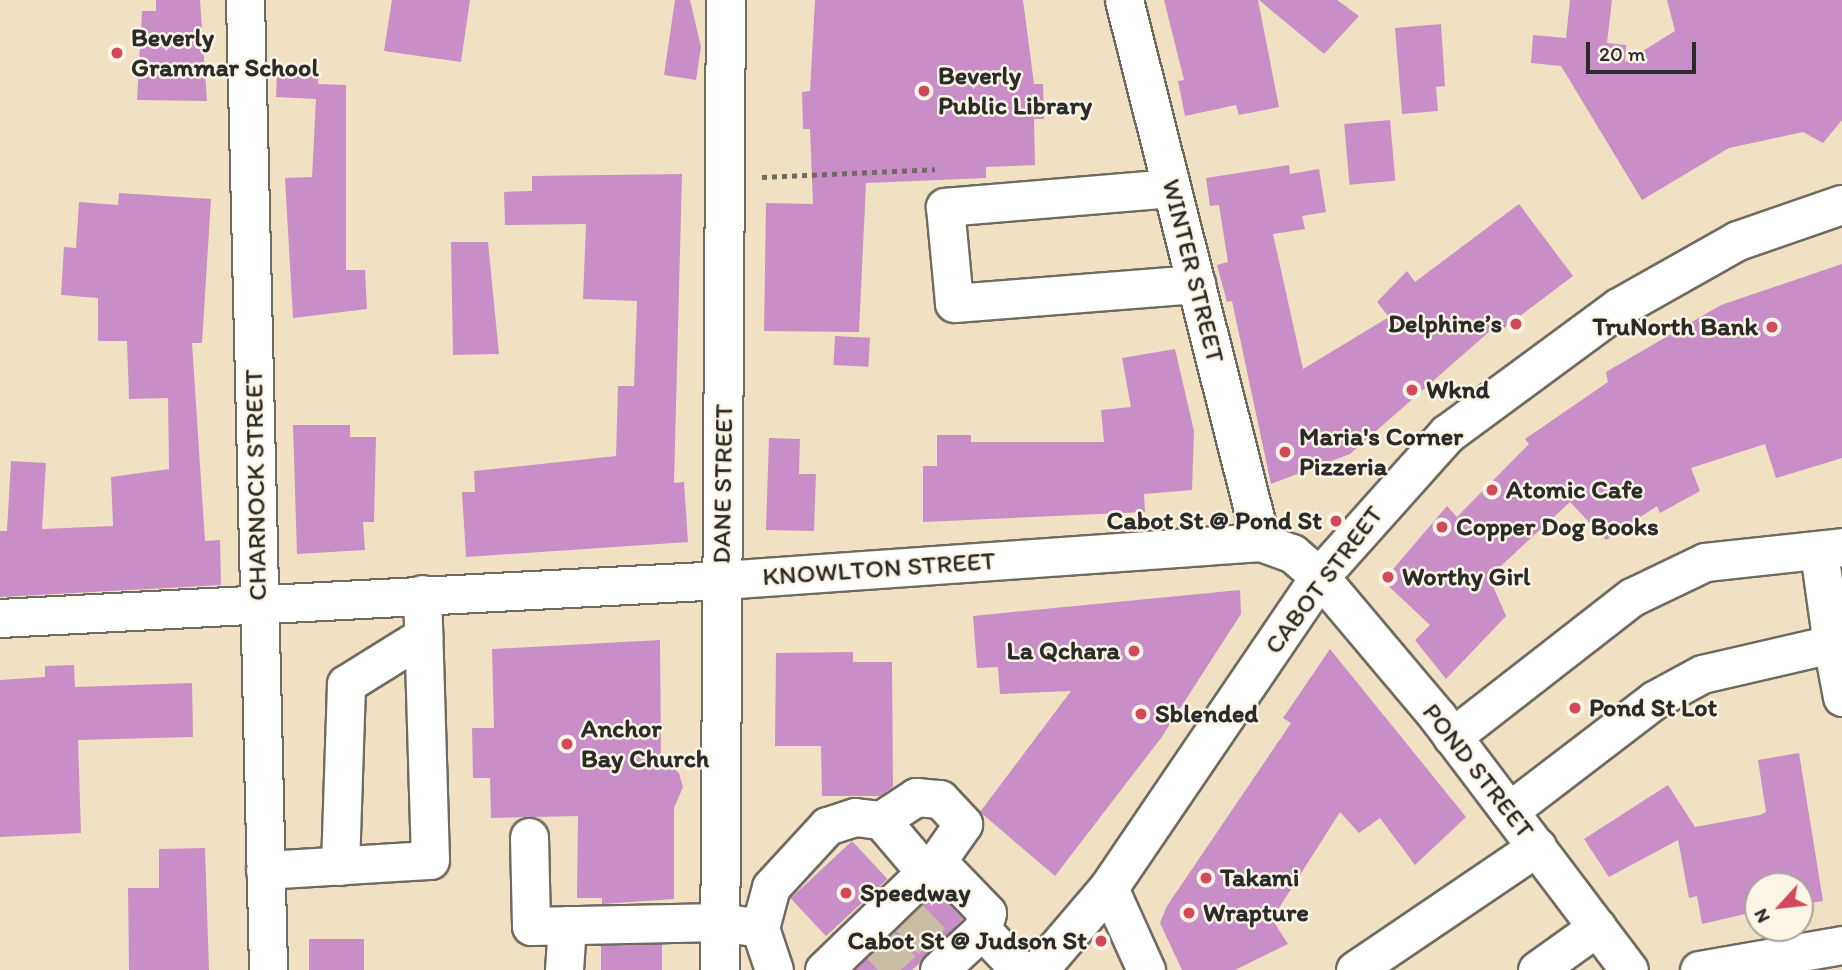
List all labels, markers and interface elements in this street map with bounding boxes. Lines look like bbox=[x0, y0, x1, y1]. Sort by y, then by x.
place label: Beverly Grammar School bbox=[131, 22, 319, 84]
scale bar bbox=[1590, 28, 1700, 72]
text: 20 m bbox=[1599, 41, 1645, 66]
marker: Beverly Grammar School bbox=[109, 45, 125, 61]
place label: Beverly Public Library bbox=[938, 60, 1091, 122]
marker: Beverly Public Library bbox=[916, 83, 932, 99]
street label: WINTER STREET bbox=[1155, 176, 1231, 366]
place label: Delphine’s bbox=[1388, 308, 1502, 340]
place label: TruNorth Bank bbox=[1592, 311, 1758, 343]
marker: Delphine’s bbox=[1508, 316, 1524, 332]
marker: TruNorth Bank bbox=[1764, 319, 1780, 335]
street label: CHARNOCK STREET bbox=[238, 369, 274, 601]
place label: Wknd bbox=[1426, 374, 1490, 406]
marker: Wknd bbox=[1404, 382, 1420, 398]
street label: DANE STREET bbox=[706, 404, 740, 564]
place label: Maria's Corner Pizzeria bbox=[1299, 421, 1463, 482]
marker: Maria's Corner Pizzeria bbox=[1277, 444, 1293, 460]
place label: Atomic Cafe bbox=[1506, 474, 1644, 506]
marker: Atomic Cafe bbox=[1484, 482, 1500, 498]
street label: CABOT STREET bbox=[1258, 500, 1390, 660]
place label: Cabot St @ Pond St bbox=[1108, 505, 1322, 537]
place label: Copper Dog Books bbox=[1456, 511, 1659, 543]
marker: Cabot St @ Pond St bbox=[1328, 513, 1344, 529]
marker: Copper Dog Books bbox=[1434, 519, 1450, 535]
street label: KNOWLTON STREET bbox=[761, 545, 997, 593]
place label: Worthy Girl bbox=[1402, 561, 1531, 593]
marker: Worthy Girl bbox=[1380, 569, 1396, 585]
place label: La Qchara bbox=[1006, 635, 1120, 667]
marker: La Qchara bbox=[1126, 643, 1142, 659]
place label: Pond St Lot bbox=[1589, 692, 1717, 724]
street label: POND STREET bbox=[1416, 697, 1540, 845]
place label: Sblended bbox=[1155, 698, 1258, 730]
marker: Pond St Lot bbox=[1567, 700, 1583, 716]
marker: Sblended bbox=[1133, 706, 1149, 722]
place label: Anchor Bay Church bbox=[581, 713, 710, 774]
marker: Anchor Bay Church bbox=[559, 736, 575, 752]
place label: Takami bbox=[1220, 862, 1299, 894]
marker: Takami bbox=[1198, 870, 1214, 886]
north arrow bbox=[1744, 872, 1814, 942]
place label: Speedway bbox=[860, 877, 970, 909]
marker: Speedway bbox=[838, 885, 854, 901]
place label: Wrapture bbox=[1203, 897, 1309, 929]
marker: Wrapture bbox=[1181, 905, 1197, 921]
text: N bbox=[1748, 905, 1775, 927]
place label: Cabot St @ Judson St bbox=[848, 925, 1087, 957]
marker: Cabot St @ Judson St bbox=[1093, 933, 1109, 949]

